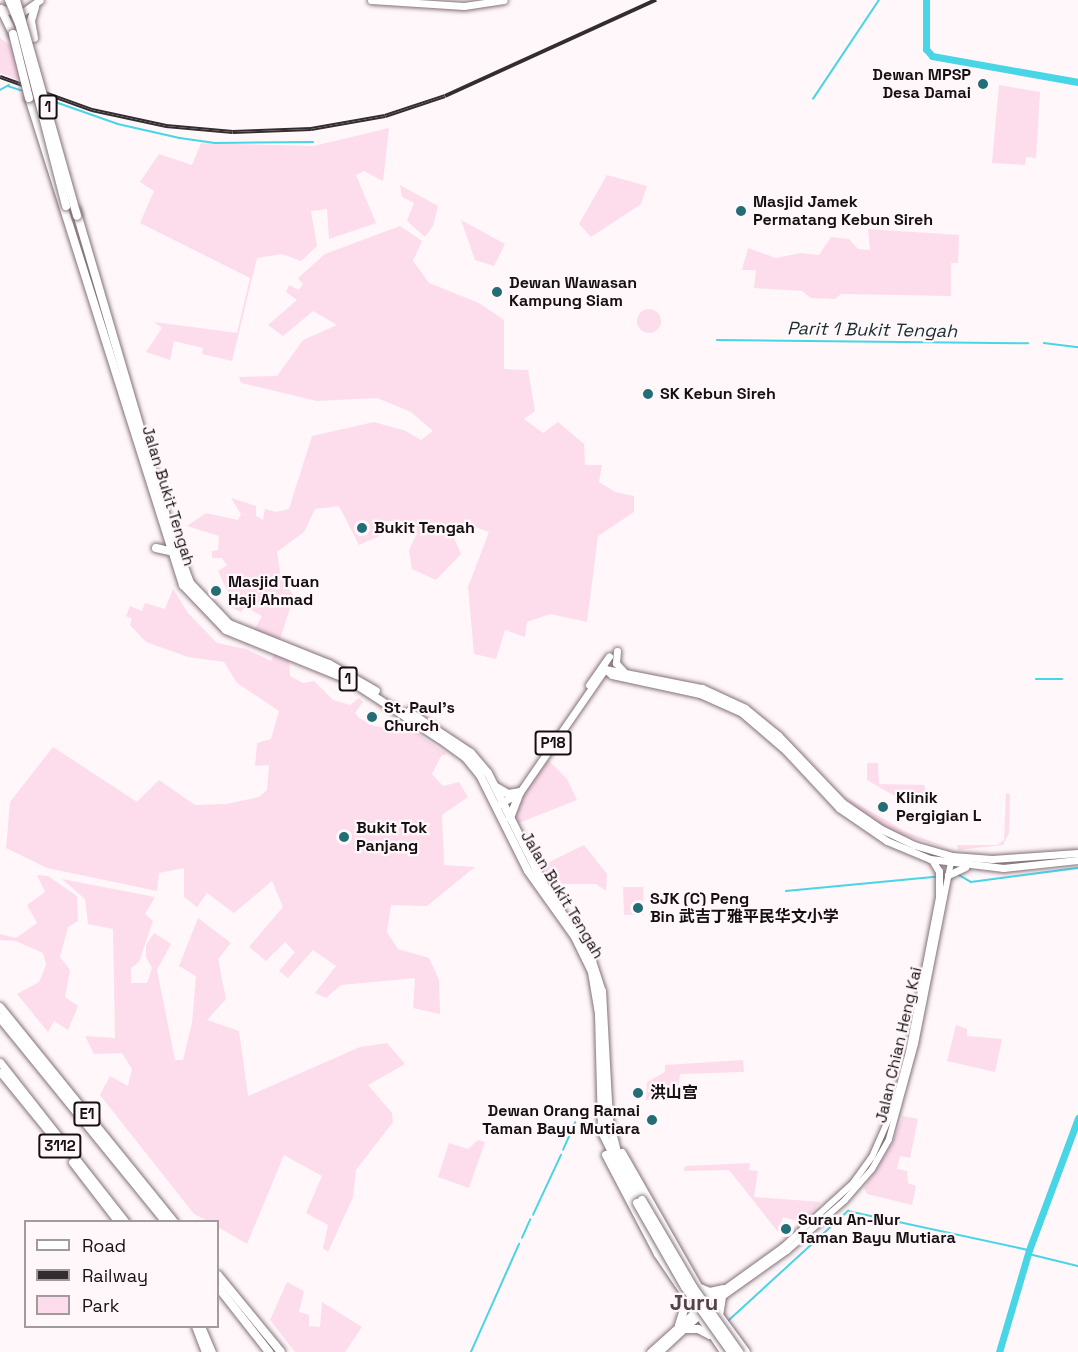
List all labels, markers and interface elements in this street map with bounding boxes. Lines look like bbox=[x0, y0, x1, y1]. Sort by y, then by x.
place label: Dewan MPSP Desa Damai bbox=[872, 65, 971, 103]
marker: Dewan MPSP Desa Damai bbox=[976, 77, 990, 91]
road number: 1 bbox=[38, 95, 58, 119]
place label: Masjid Jamek Permatang Kebun Sireh bbox=[753, 192, 933, 230]
marker: Masjid Jamek Permatang Kebun Sireh bbox=[734, 204, 748, 218]
place label: Dewan Wawasan Kampung Siam bbox=[509, 273, 637, 311]
marker: Dewan Wawasan Kampung Siam bbox=[490, 285, 504, 299]
water label: Parit 1 Bukit Tengah bbox=[787, 318, 957, 342]
place label: SK Kebun Sireh bbox=[660, 384, 776, 404]
marker: SK Kebun Sireh bbox=[641, 387, 655, 401]
street label: Jalan Bukit Tengah bbox=[137, 423, 199, 569]
place label: Bukit Tengah bbox=[374, 518, 475, 538]
marker: Bukit Tengah bbox=[355, 521, 369, 535]
place label: Masjid Tuan Haji Ahmad bbox=[228, 572, 320, 610]
marker: Masjid Tuan Haji Ahmad bbox=[209, 584, 223, 598]
road number: 1 bbox=[338, 667, 358, 691]
place label: St. Paul's Church bbox=[384, 698, 455, 736]
marker: St. Paul's Church bbox=[365, 710, 379, 724]
road number: P18 bbox=[534, 731, 572, 755]
place label: Klinik Pergigian L bbox=[896, 788, 982, 826]
marker: Klinik Pergigian L bbox=[874, 798, 892, 816]
place label: Bukit Tok Panjang bbox=[356, 818, 428, 856]
street label: Jalan Bukit Tengah bbox=[516, 827, 608, 963]
marker: Bukit Tok Panjang bbox=[337, 830, 351, 844]
place label: SJK (C) Peng Bin 武吉丁雅平民华文小学 bbox=[650, 889, 839, 927]
marker: SJK (C) Peng Bin 武吉丁雅平民华文小学 bbox=[631, 901, 645, 915]
street label: Jalan Chian Heng Kai bbox=[872, 965, 926, 1125]
place label: 洪山宫 bbox=[650, 1083, 698, 1103]
marker: 洪山宫 bbox=[631, 1086, 645, 1100]
place label: Dewan Orang Ramai Taman Bayu Mutiara bbox=[482, 1101, 640, 1139]
road number: E1 bbox=[72, 1102, 102, 1126]
marker: Dewan Orang Ramai Taman Bayu Mutiara bbox=[645, 1113, 659, 1127]
road number: 3112 bbox=[38, 1134, 82, 1158]
place label: Surau An-Nur Taman Bayu Mutiara bbox=[798, 1210, 956, 1248]
legend bbox=[24, 1220, 219, 1328]
marker: Surau An-Nur Taman Bayu Mutiara bbox=[779, 1222, 793, 1236]
text: Road bbox=[82, 1234, 126, 1257]
text: Railway bbox=[82, 1264, 148, 1287]
district label: Juru bbox=[670, 1290, 718, 1316]
text: Park bbox=[82, 1294, 119, 1317]

